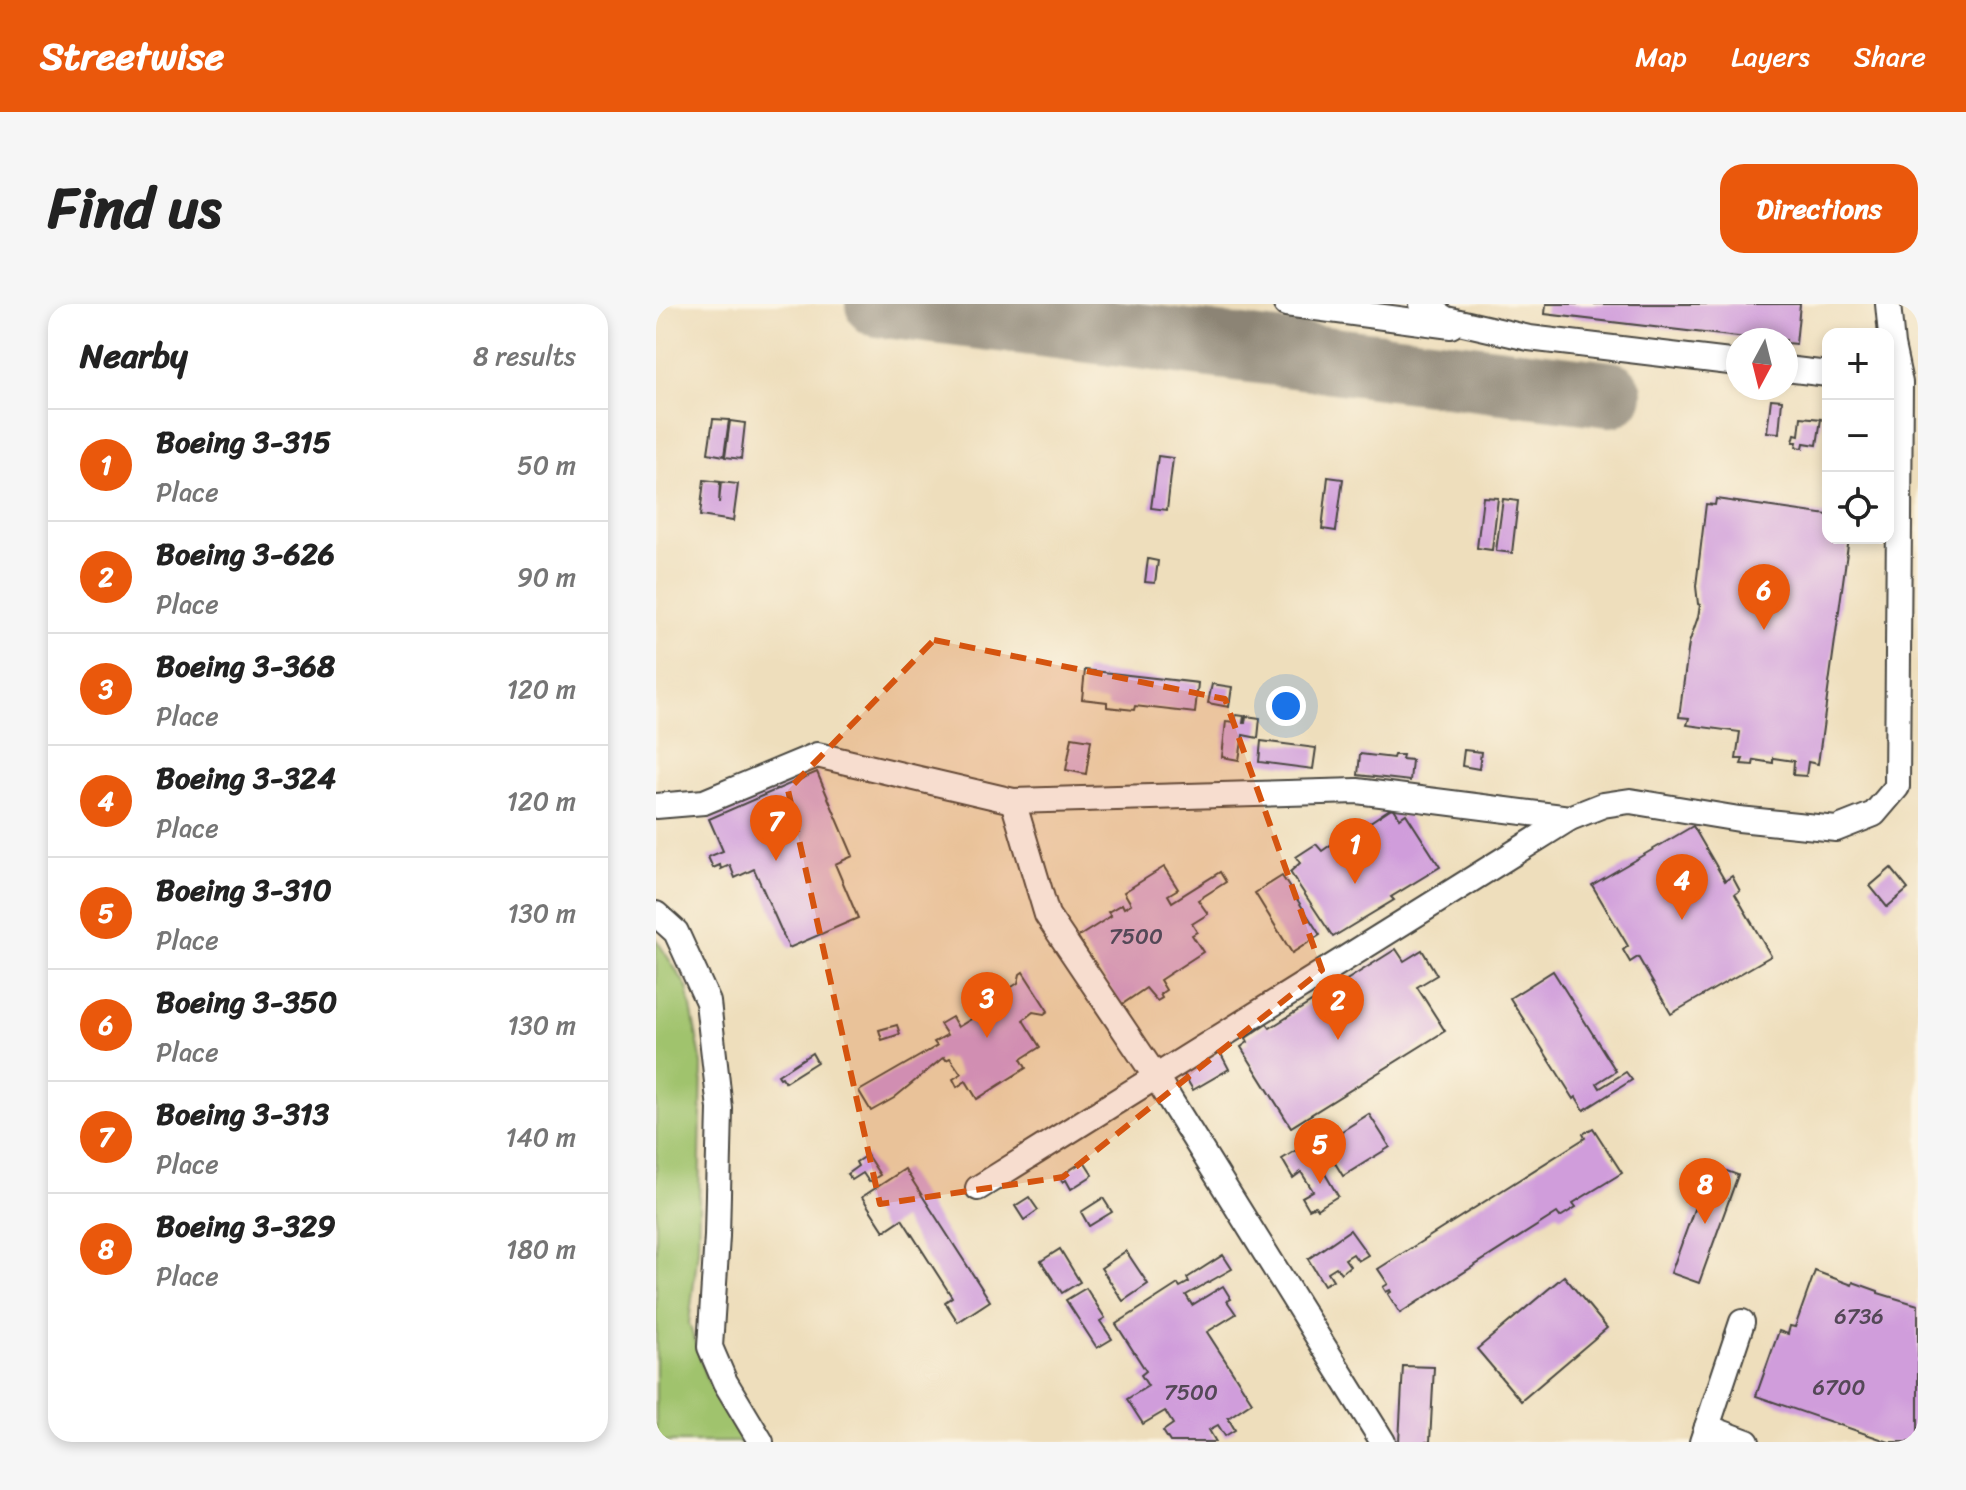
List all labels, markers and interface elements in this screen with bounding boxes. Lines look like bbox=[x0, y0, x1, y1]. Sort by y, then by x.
text: Streetwise bbox=[40, 23, 224, 90]
text: Map bbox=[1635, 32, 1687, 81]
text: Layers bbox=[1731, 32, 1810, 81]
text: Share bbox=[1854, 32, 1926, 81]
text: Find us bbox=[48, 159, 221, 258]
button: Directions bbox=[1720, 164, 1918, 253]
text: Nearby bbox=[80, 326, 188, 386]
north arrow bbox=[1726, 328, 1798, 400]
map controls bbox=[1822, 328, 1894, 544]
button: + bbox=[1822, 328, 1894, 400]
text: 8 results bbox=[473, 333, 576, 379]
button: − bbox=[1822, 400, 1894, 472]
text: Boeing 3-315 bbox=[156, 415, 331, 469]
text: 1 bbox=[100, 442, 112, 488]
text: 50 m bbox=[517, 442, 576, 488]
text: Place bbox=[156, 469, 219, 515]
button: locate bbox=[1822, 472, 1894, 544]
text: Boeing 3-626 bbox=[156, 527, 335, 581]
text: 2 bbox=[98, 554, 114, 600]
text: 90 m bbox=[517, 554, 576, 600]
pin: 6 bbox=[1738, 564, 1790, 630]
text: Place bbox=[156, 581, 219, 627]
text: Boeing 3-368 bbox=[156, 639, 335, 693]
text: 3 bbox=[99, 666, 113, 712]
text: 120 m bbox=[507, 666, 576, 712]
your location bbox=[1266, 686, 1306, 726]
text: Place bbox=[156, 693, 219, 739]
text: Boeing 3-324 bbox=[156, 751, 336, 805]
text: 4 bbox=[98, 778, 114, 824]
text: 120 m bbox=[507, 778, 576, 824]
pin: 7 bbox=[750, 795, 802, 861]
text: Place bbox=[156, 805, 219, 851]
pin: 1 bbox=[1329, 818, 1381, 884]
pin: 4 bbox=[1656, 854, 1708, 920]
text: Boeing 3-310 bbox=[156, 863, 332, 917]
text: 5 bbox=[98, 890, 114, 936]
text: 130 m bbox=[507, 890, 576, 936]
text: Place bbox=[156, 917, 219, 963]
house number: 7500 bbox=[1109, 917, 1163, 956]
pin: 3 bbox=[961, 972, 1013, 1038]
pin: 2 bbox=[1312, 974, 1364, 1040]
text: Boeing 3-350 bbox=[156, 975, 337, 1029]
text: 6 bbox=[99, 1002, 113, 1048]
text: 130 m bbox=[507, 1002, 576, 1048]
text: Place bbox=[156, 1029, 219, 1075]
text: Boeing 3-313 bbox=[156, 1087, 329, 1141]
text: 7 bbox=[99, 1114, 113, 1160]
text: 140 m bbox=[505, 1114, 576, 1160]
pin: 5 bbox=[1294, 1118, 1346, 1184]
text: Place bbox=[156, 1141, 219, 1187]
pin: 8 bbox=[1679, 1158, 1731, 1224]
text: Boeing 3-329 bbox=[156, 1199, 336, 1253]
text: 8 bbox=[98, 1226, 114, 1272]
text: 180 m bbox=[506, 1226, 576, 1272]
text: Place bbox=[156, 1253, 219, 1299]
house number: 6736 bbox=[1834, 1297, 1884, 1336]
house number: 6700 bbox=[1813, 1368, 1865, 1407]
house number: 7500 bbox=[1164, 1373, 1218, 1412]

